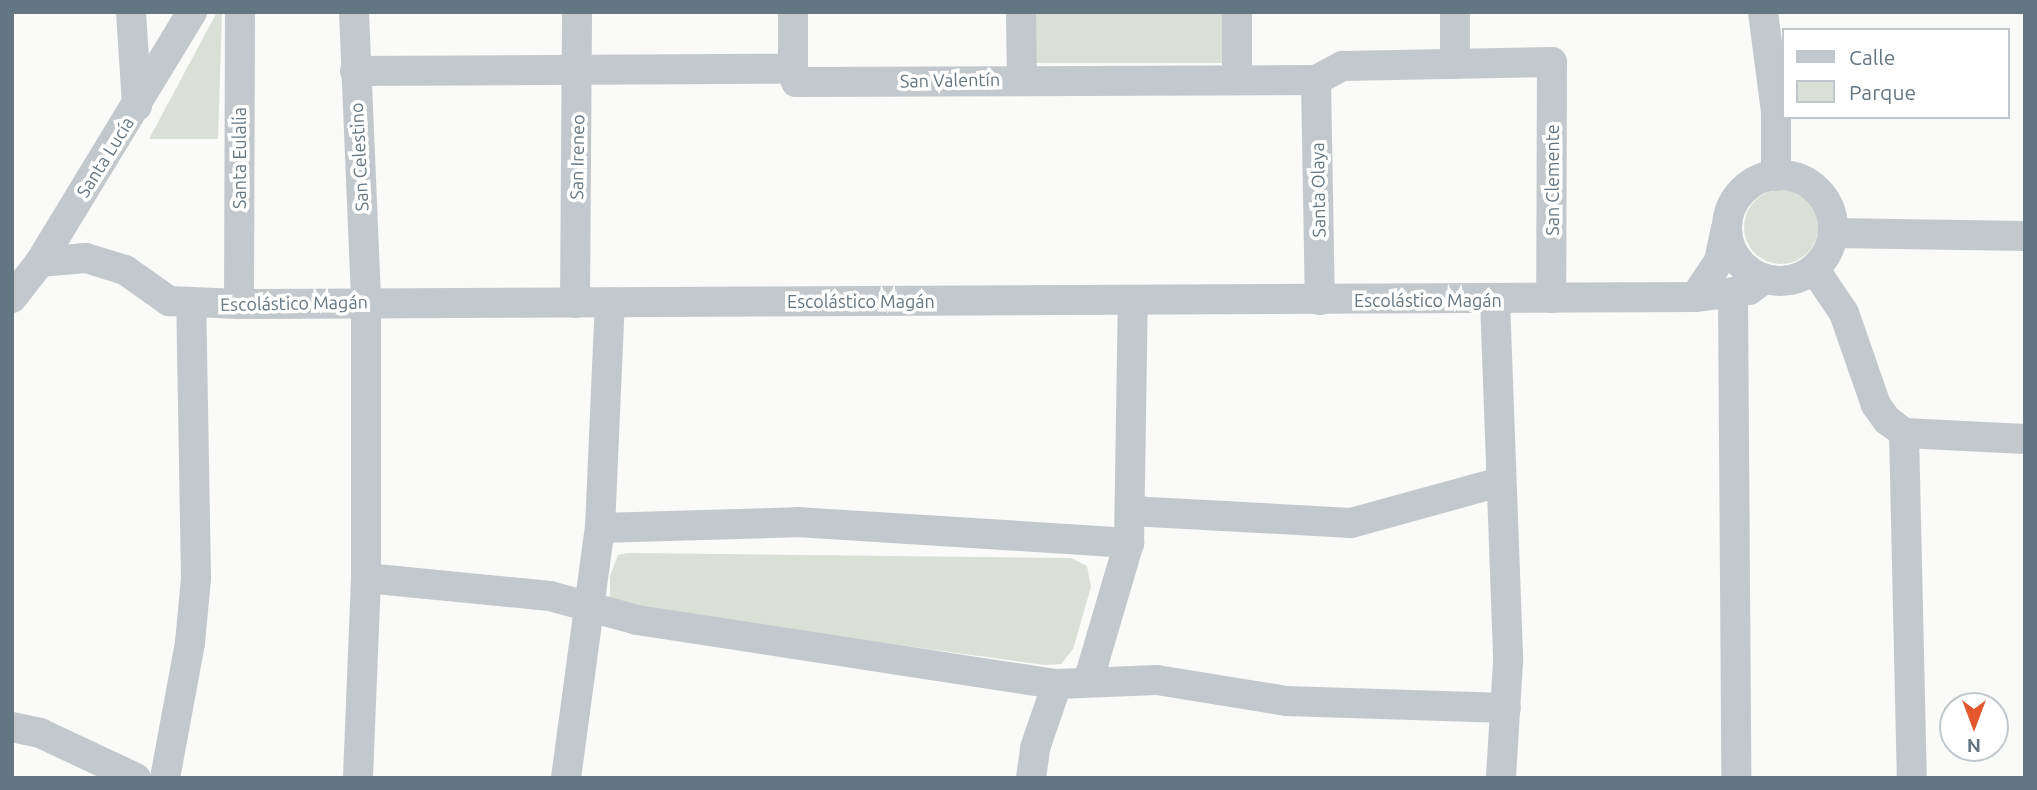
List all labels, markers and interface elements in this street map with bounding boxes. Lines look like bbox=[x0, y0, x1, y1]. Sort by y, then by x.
legend bbox=[1782, 28, 2009, 119]
text: Calle bbox=[1849, 45, 1895, 69]
street label: San Valentín bbox=[900, 68, 1000, 92]
text: Parque bbox=[1849, 80, 1916, 104]
street label: San Celestino bbox=[345, 102, 373, 212]
street label: Santa Eulalia bbox=[228, 107, 250, 209]
street label: Santa Lucía bbox=[72, 113, 138, 201]
street label: San Ireneo bbox=[565, 114, 589, 200]
street label: San Clemente bbox=[1541, 124, 1563, 236]
street label: Santa Olaya bbox=[1306, 142, 1330, 238]
street label: Escolástico Magán bbox=[1354, 289, 1502, 311]
street label: Escolástico Magán bbox=[787, 290, 935, 312]
street label: Escolástico Magán bbox=[220, 291, 368, 315]
north arrow bbox=[1939, 692, 2009, 762]
text: N bbox=[1967, 735, 1981, 757]

